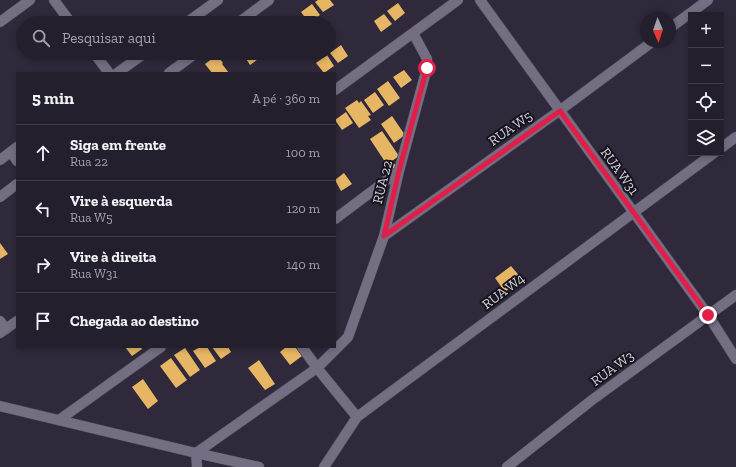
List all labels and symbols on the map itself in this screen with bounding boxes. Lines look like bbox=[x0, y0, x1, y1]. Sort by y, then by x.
north arrow bbox=[640, 12, 676, 48]
route start bbox=[418, 59, 436, 77]
street label: RUA W5 bbox=[485, 107, 535, 149]
street label: RUA W31 bbox=[597, 144, 643, 199]
street label: RUA 22 bbox=[369, 159, 396, 206]
street label: RUA W4 bbox=[479, 270, 528, 313]
route end bbox=[699, 306, 717, 324]
street label: RUA W3 bbox=[587, 347, 637, 390]

